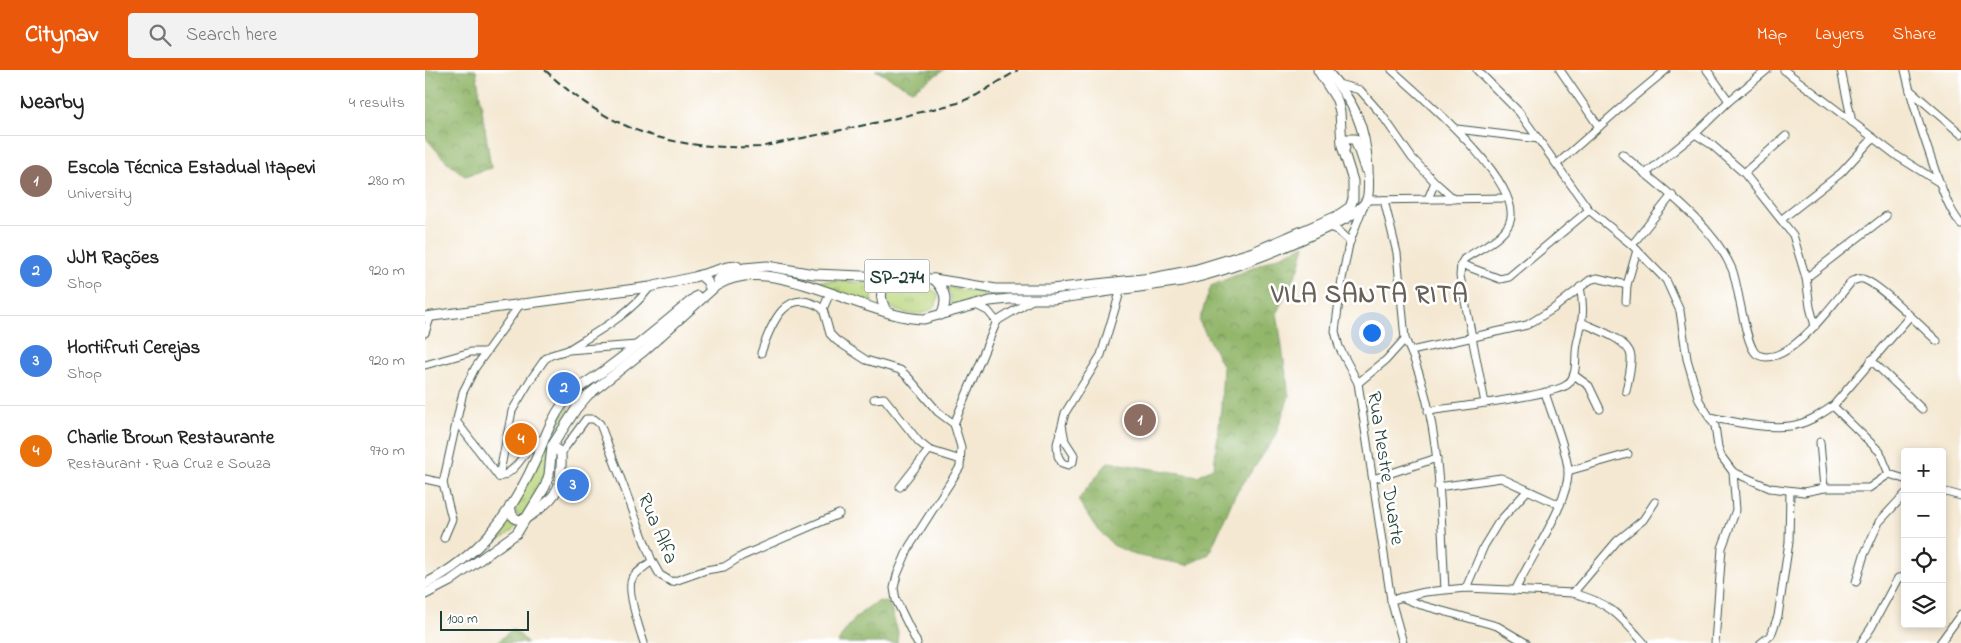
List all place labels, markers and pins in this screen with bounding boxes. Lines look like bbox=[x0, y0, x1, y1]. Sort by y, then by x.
pin: 2 bbox=[548, 369, 580, 407]
pin: 1 bbox=[1124, 401, 1156, 439]
pin: 4 bbox=[505, 420, 537, 458]
pin: 3 bbox=[557, 466, 589, 504]

